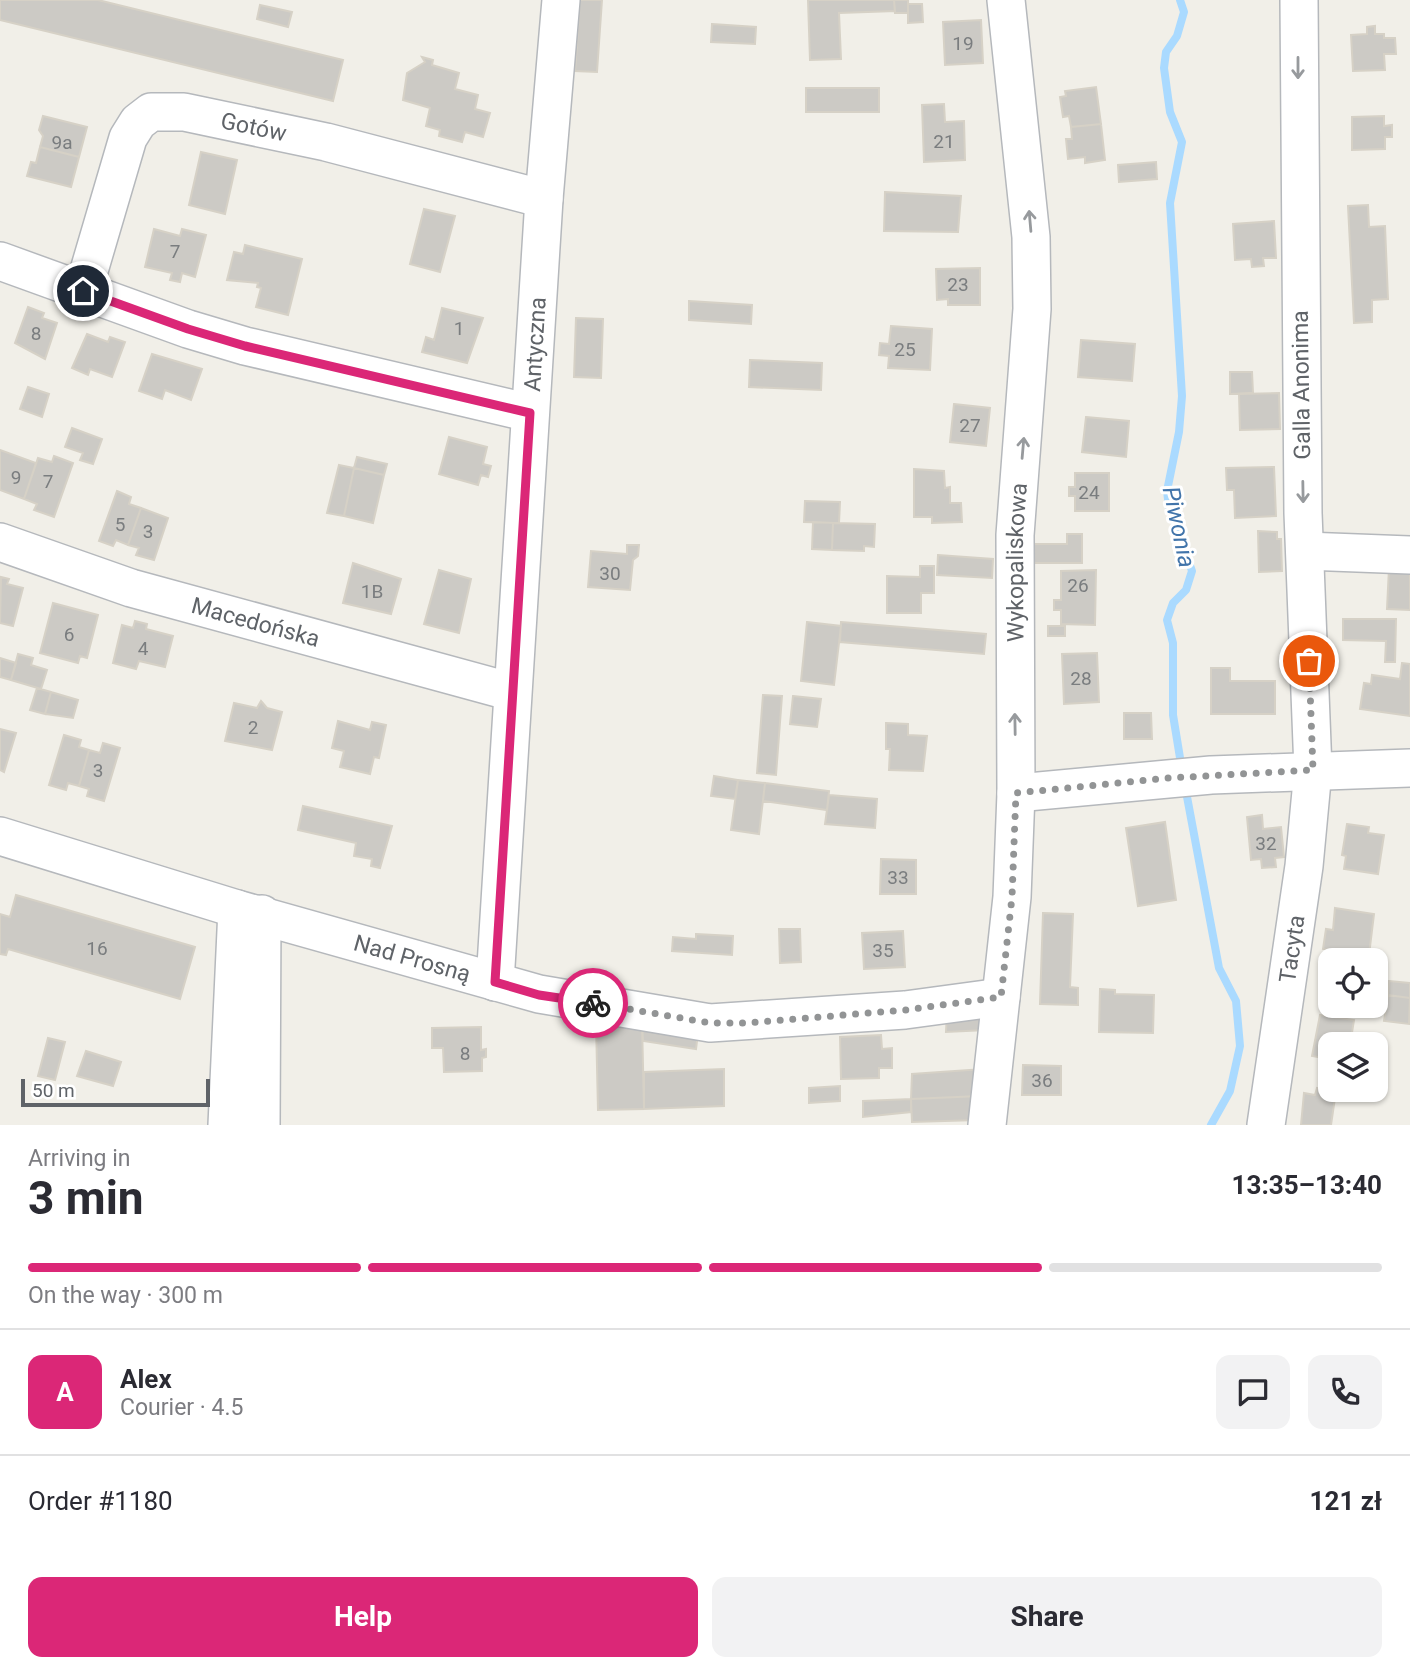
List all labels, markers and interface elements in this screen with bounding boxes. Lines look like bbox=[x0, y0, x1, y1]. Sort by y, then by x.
house number: 19 bbox=[952, 32, 974, 55]
one-way arrow bbox=[1292, 56, 1305, 79]
street label: Gotów bbox=[218, 107, 289, 147]
house number: 21 bbox=[933, 130, 955, 153]
house number: 9a bbox=[51, 131, 73, 154]
one-way arrow bbox=[1023, 210, 1036, 233]
house number: 7 bbox=[170, 240, 180, 263]
pin bbox=[53, 261, 113, 321]
icon: home bbox=[64, 272, 102, 310]
house number: 23 bbox=[947, 273, 969, 296]
street label: Antyczna bbox=[519, 296, 552, 392]
street label: Galla Anonima bbox=[1287, 310, 1316, 460]
house number: 1 bbox=[454, 317, 464, 340]
house number: 8 bbox=[31, 322, 41, 345]
house number: 25 bbox=[894, 338, 916, 361]
house number: 27 bbox=[959, 414, 981, 437]
one-way arrow bbox=[1017, 437, 1030, 460]
house number: 9 bbox=[11, 466, 21, 489]
house number: 7 bbox=[43, 470, 53, 493]
one-way arrow bbox=[1296, 480, 1310, 503]
house number: 24 bbox=[1078, 481, 1100, 504]
street label: Wykopaliskowa bbox=[1002, 482, 1033, 642]
water label: Piwonia bbox=[1157, 484, 1201, 570]
house number: 5 bbox=[115, 513, 125, 536]
house number: 3 bbox=[143, 520, 153, 543]
house number: 30 bbox=[599, 562, 621, 585]
house number: 26 bbox=[1067, 574, 1089, 597]
house number: 1B bbox=[361, 580, 383, 603]
street label: Macedońska bbox=[188, 592, 323, 653]
house number: 6 bbox=[64, 623, 74, 646]
pin bbox=[1279, 631, 1339, 691]
house number: 4 bbox=[138, 637, 149, 660]
icon: bag bbox=[1290, 642, 1328, 680]
house number: 28 bbox=[1070, 667, 1092, 690]
one-way arrow bbox=[1008, 713, 1022, 736]
house number: 2 bbox=[248, 716, 258, 739]
house number: 3 bbox=[93, 759, 103, 782]
house number: 32 bbox=[1255, 832, 1277, 855]
house number: 33 bbox=[887, 866, 909, 889]
street label: Tacyta bbox=[1274, 913, 1311, 985]
street label: Nad Prosną bbox=[351, 930, 473, 988]
house number: 16 bbox=[86, 937, 108, 960]
house number: 35 bbox=[872, 939, 894, 962]
map controls bbox=[1318, 948, 1388, 1102]
button: locate bbox=[1318, 948, 1388, 1018]
courier bbox=[558, 968, 628, 1038]
icon: bike bbox=[574, 984, 612, 1022]
button: layers bbox=[1318, 1032, 1388, 1102]
house number: 8 bbox=[460, 1042, 470, 1065]
house number: 36 bbox=[1031, 1069, 1053, 1092]
scale bar bbox=[21, 1076, 210, 1108]
text: 50 m bbox=[32, 1079, 75, 1102]
text: Arriving in bbox=[28, 1145, 131, 1172]
text: 13:35–13:40 bbox=[1232, 1170, 1382, 1200]
text: 3 min bbox=[28, 1171, 144, 1225]
text: On the way · 300 m bbox=[28, 1282, 223, 1309]
button: chat bbox=[1216, 1355, 1290, 1429]
button: phone bbox=[1308, 1355, 1382, 1429]
text: Alex bbox=[120, 1364, 172, 1394]
text: A bbox=[56, 1377, 74, 1407]
text: Courier · 4.5 bbox=[120, 1394, 243, 1421]
text: Order #1180 bbox=[28, 1486, 173, 1516]
text: 121 zł bbox=[1310, 1486, 1382, 1516]
button: Help bbox=[28, 1577, 698, 1657]
button: Share bbox=[712, 1577, 1382, 1657]

